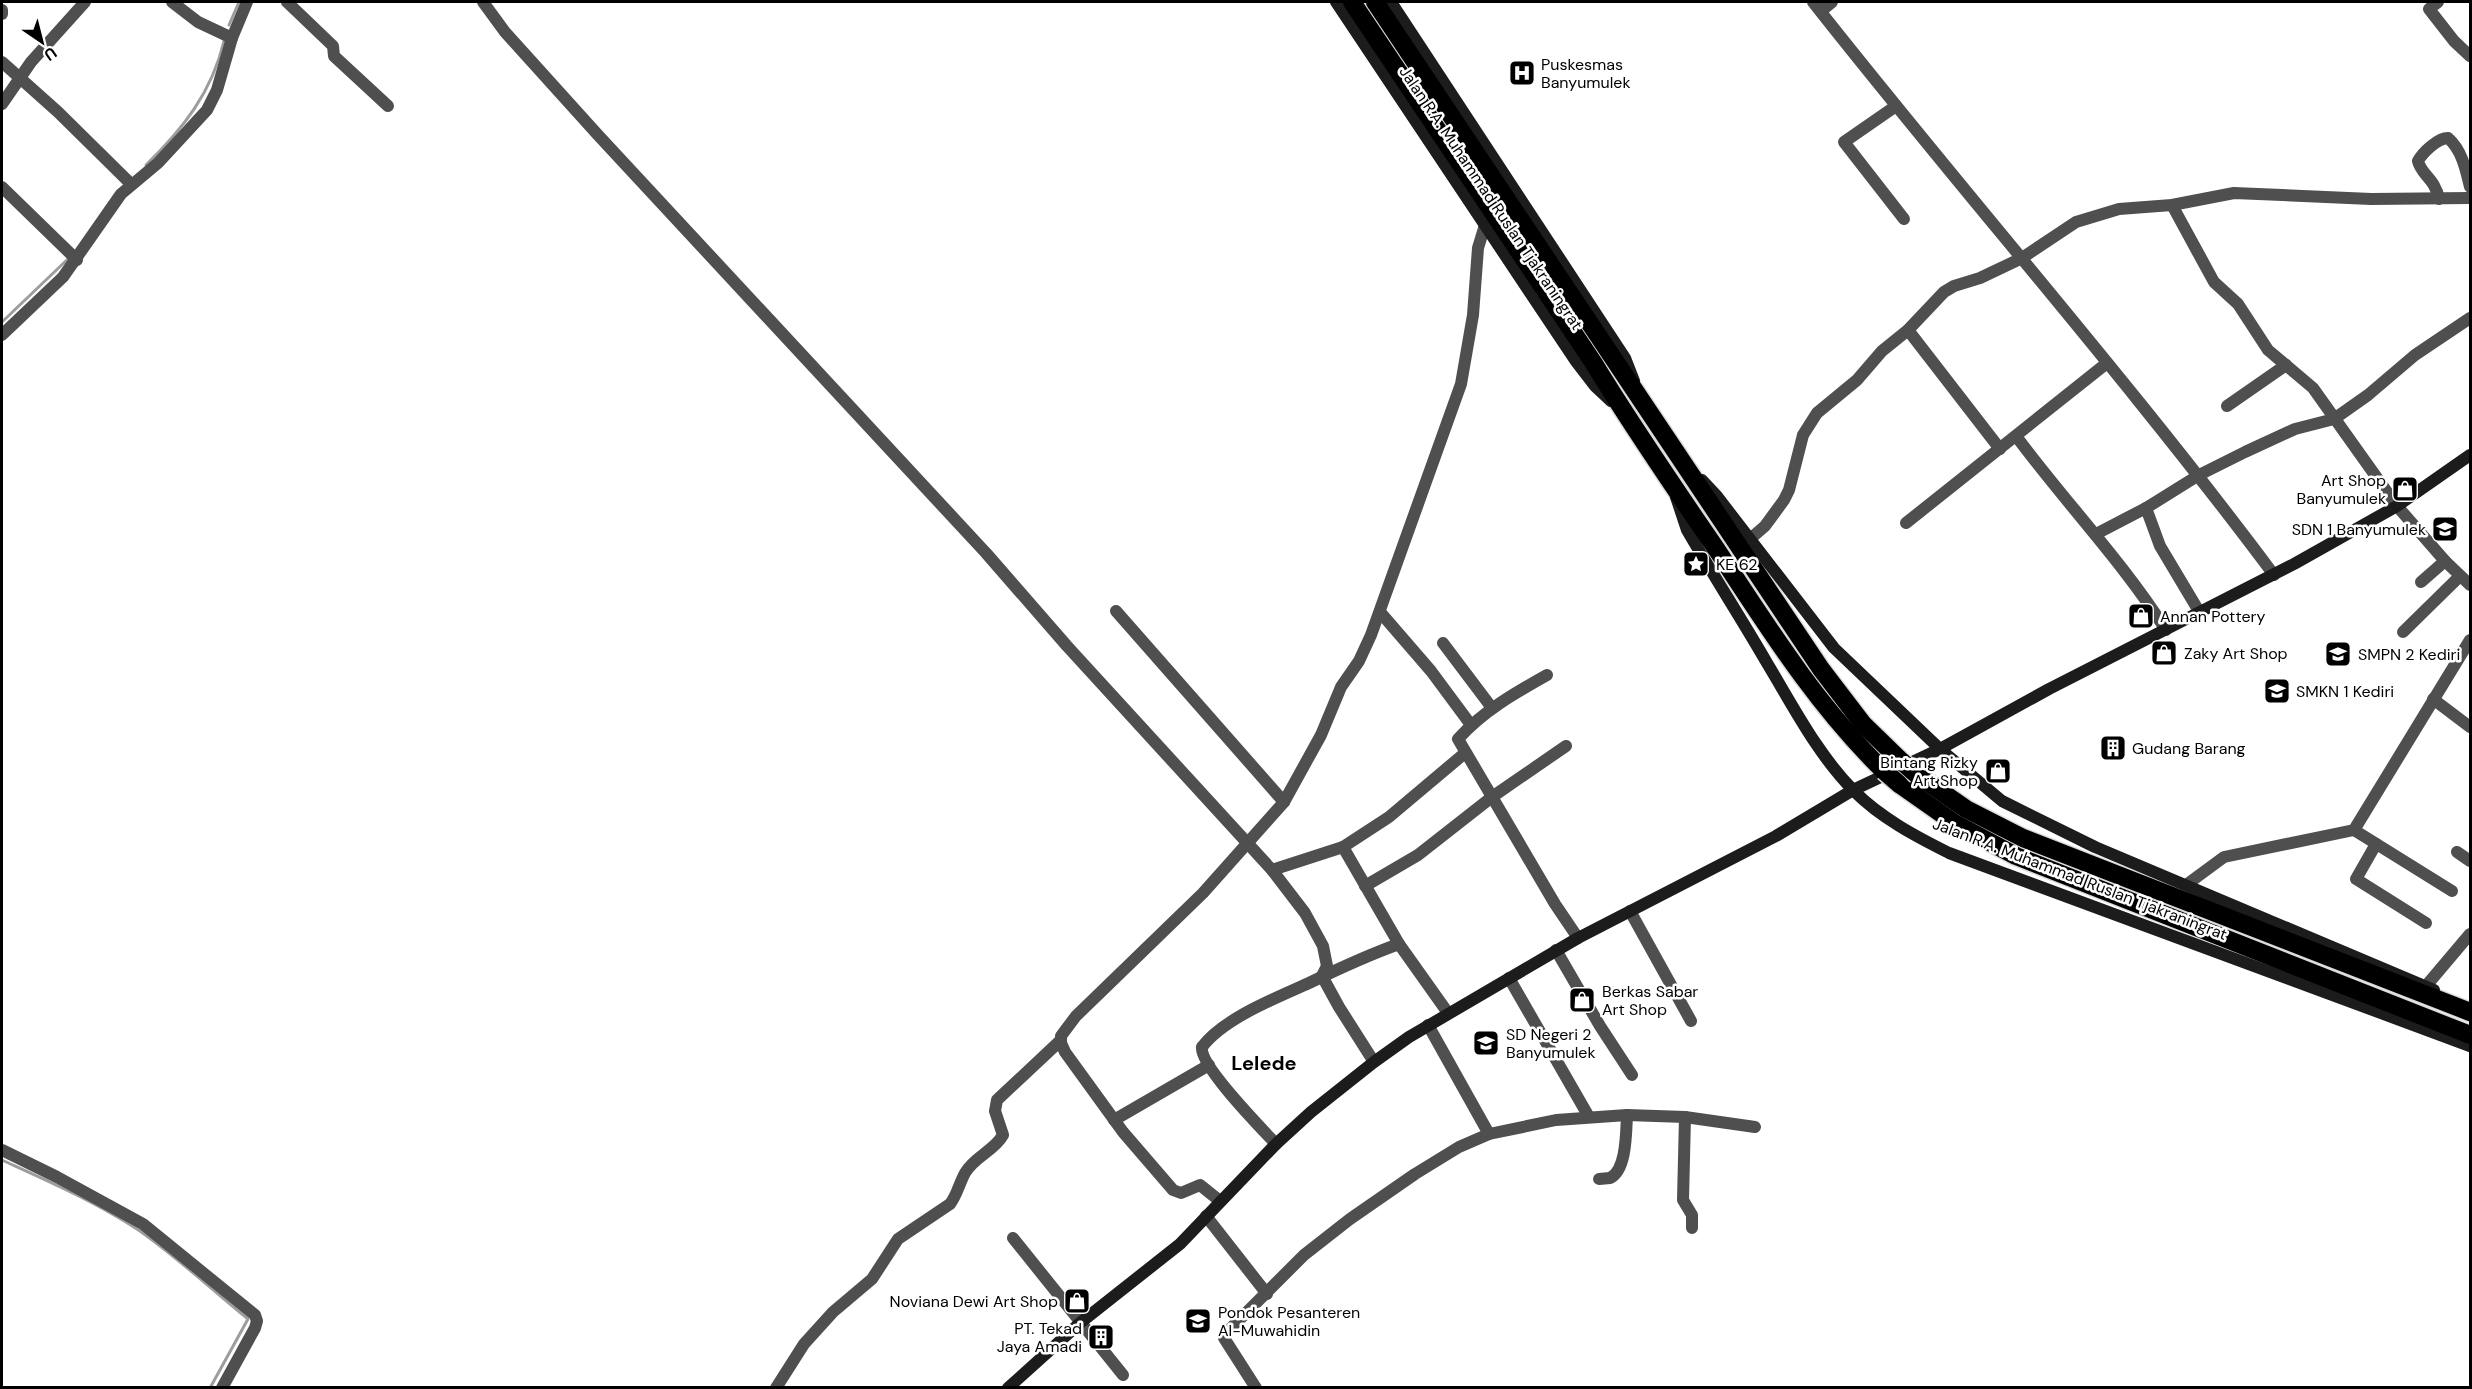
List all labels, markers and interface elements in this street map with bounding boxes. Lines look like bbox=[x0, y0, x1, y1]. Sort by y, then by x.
north arrow bbox=[12, 12, 72, 72]
text: U bbox=[40, 42, 61, 66]
place label: Puskesmas Banyumulek bbox=[1541, 54, 1631, 93]
hospital icon: Puskesmas Banyumulek bbox=[1507, 58, 1537, 88]
street label: Jalan R.A. Muhammad Ruslan Tjakraningrat bbox=[1395, 62, 1587, 334]
place label: Art Shop Banyumulek bbox=[2296, 470, 2386, 509]
shop icon: Art Shop Banyumulek bbox=[2390, 474, 2420, 504]
school or university icon: SDN 1 Banyumulek bbox=[2430, 514, 2460, 544]
place label: SDN 1 Banyumulek bbox=[2292, 519, 2426, 540]
place icon: KE 62 bbox=[1681, 549, 1711, 579]
place label: KE 62 bbox=[1716, 554, 1758, 575]
shop icon: Annan Pottery bbox=[2126, 601, 2156, 631]
place label: Annan Pottery bbox=[2160, 606, 2265, 627]
shop icon: Zaky Art Shop bbox=[2149, 638, 2179, 668]
school or university icon: SMPN 2 Kediri bbox=[2323, 639, 2353, 669]
place label: Zaky Art Shop bbox=[2184, 643, 2288, 664]
place label: SMPN 2 Kediri bbox=[2358, 644, 2460, 665]
school or university icon: SMKN 1 Kediri bbox=[2262, 676, 2292, 706]
place label: SMKN 1 Kediri bbox=[2296, 681, 2394, 702]
building icon: Gudang Barang bbox=[2098, 733, 2128, 763]
place label: Gudang Barang bbox=[2132, 738, 2246, 759]
place label: Bintang Rizky Art Shop bbox=[1880, 752, 1978, 791]
shop icon: Bintang Rizky Art Shop bbox=[1983, 756, 2013, 786]
street label: Jalan R.A. Muhammad Ruslan Tjakraningrat bbox=[1930, 813, 2230, 945]
place label: Berkas Sabar Art Shop bbox=[1602, 981, 1698, 1020]
shop icon: Berkas Sabar Art Shop bbox=[1567, 985, 1597, 1015]
place label: SD Negeri 2 Banyumulek bbox=[1506, 1024, 1596, 1063]
school or university icon: SD Negeri 2 Banyumulek bbox=[1471, 1028, 1501, 1058]
district label: Lelede bbox=[1231, 1050, 1297, 1076]
shop icon: Noviana Dewi Art Shop bbox=[1062, 1286, 1092, 1316]
place label: Noviana Dewi Art Shop bbox=[890, 1291, 1058, 1312]
place label: Pondok Pesanteren Al-Muwahidin bbox=[1218, 1302, 1360, 1341]
school or university icon: Pondok Pesanteren Al-Muwahidin bbox=[1183, 1306, 1213, 1336]
place label: PT. Tekad Jaya Amadi bbox=[997, 1318, 1082, 1357]
building icon: PT. Tekad Jaya Amadi bbox=[1086, 1322, 1116, 1352]

